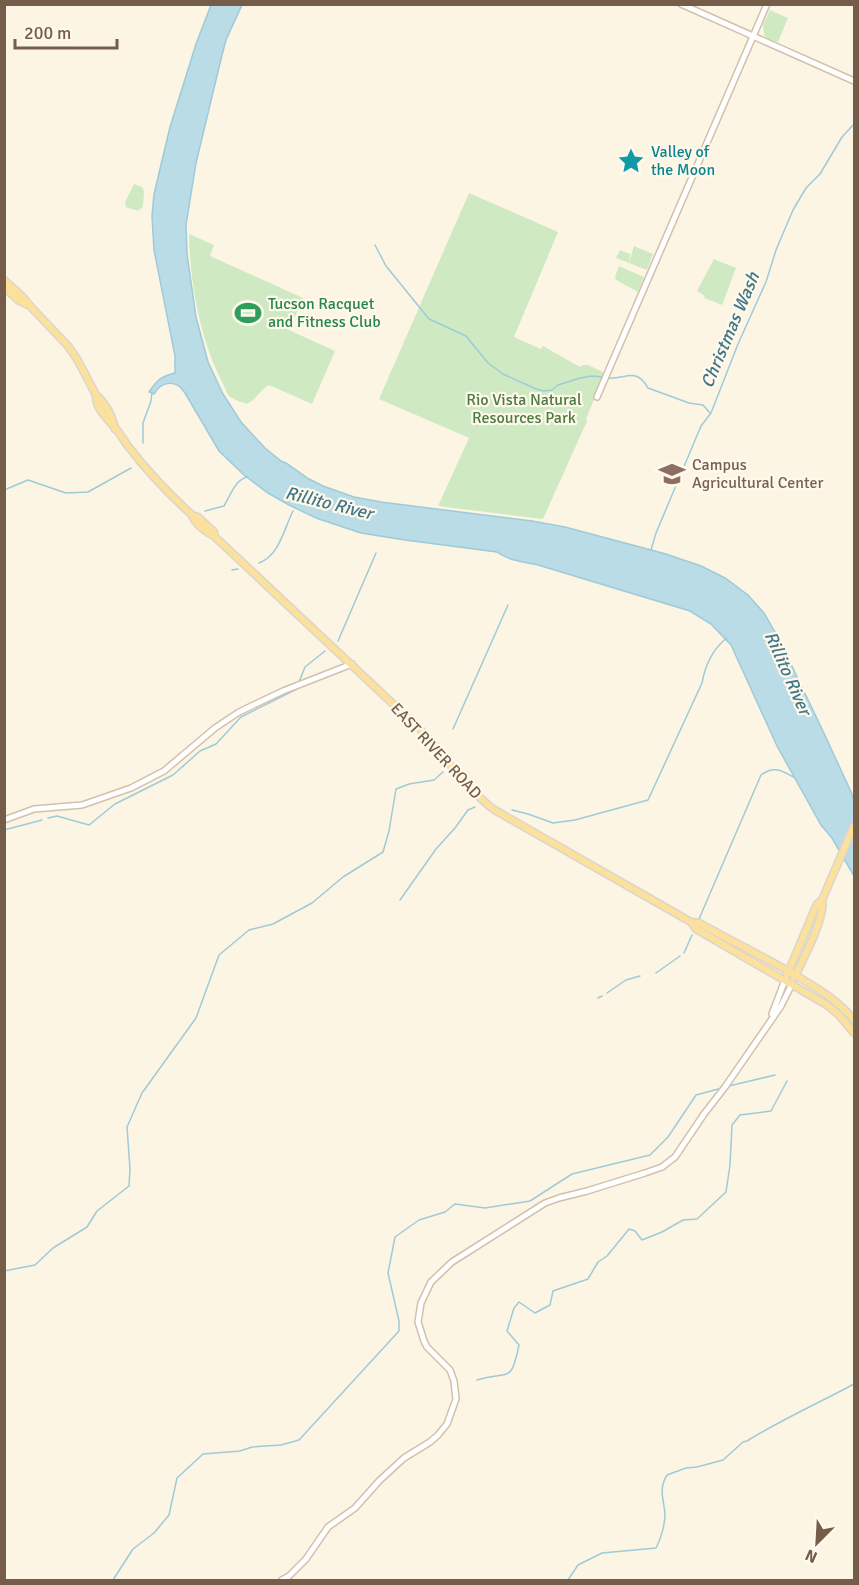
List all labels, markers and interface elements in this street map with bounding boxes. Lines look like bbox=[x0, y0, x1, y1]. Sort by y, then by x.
scale bar bbox=[15, 12, 117, 50]
text: 200 m bbox=[24, 22, 71, 44]
place label: Valley of the Moon bbox=[651, 142, 715, 180]
place icon: Valley of the Moon bbox=[616, 146, 646, 176]
water label: Christmas Wash bbox=[696, 268, 765, 391]
place label: Tucson Racquet and Fitness Club bbox=[268, 294, 381, 332]
sports icon: Tucson Racquet and Fitness Club bbox=[233, 298, 263, 328]
park label: Rio Vista Natural Resources Park bbox=[466, 390, 582, 428]
place label: Campus Agricultural Center bbox=[692, 455, 824, 493]
school or university icon: Campus Agricultural Center bbox=[657, 459, 687, 489]
water label: Rillito River bbox=[283, 482, 377, 525]
water label: Rillito River bbox=[760, 628, 817, 720]
street label: EAST RIVER ROAD bbox=[386, 699, 486, 803]
north arrow bbox=[787, 1513, 847, 1573]
text: N bbox=[802, 1544, 820, 1567]

